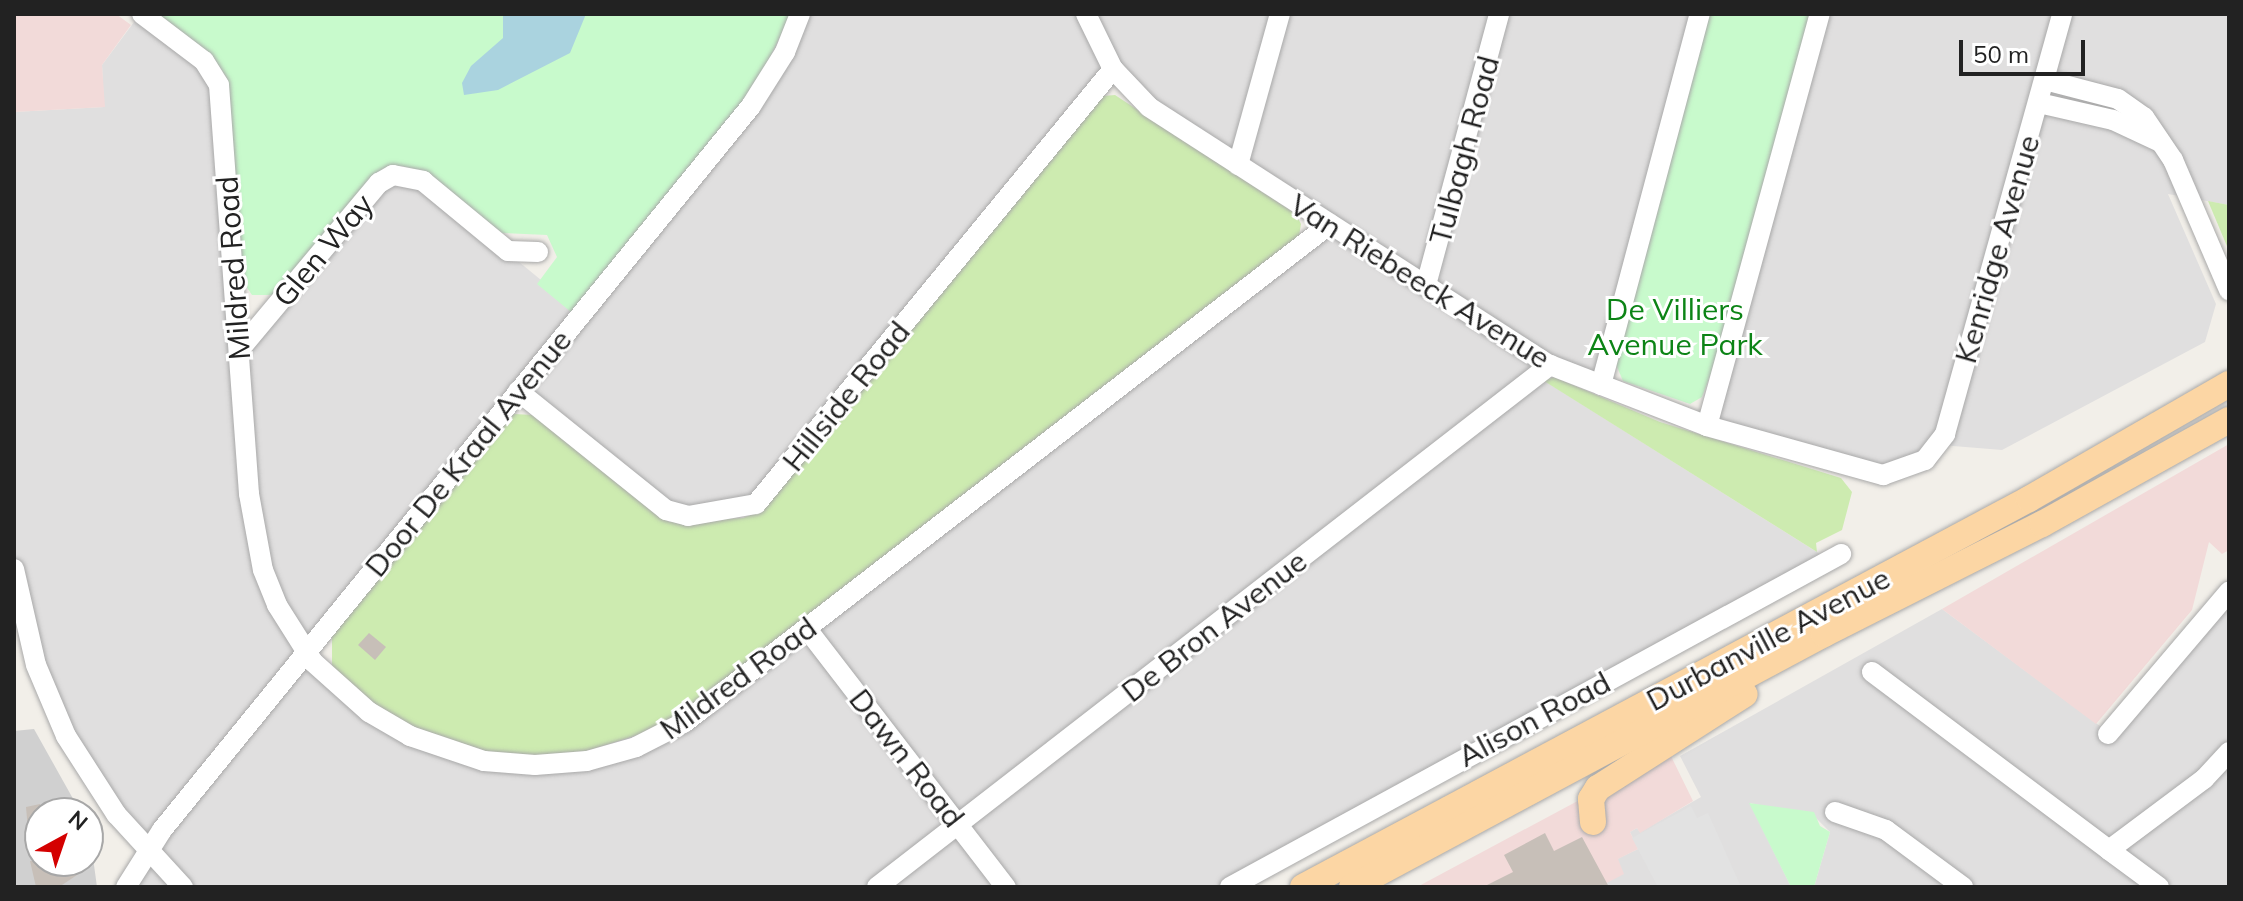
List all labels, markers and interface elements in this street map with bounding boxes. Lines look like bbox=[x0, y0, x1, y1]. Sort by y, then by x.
scale bar bbox=[1963, 24, 2089, 74]
text: 50 m bbox=[1973, 39, 2029, 69]
street label: Tulbagh Road bbox=[1422, 52, 1506, 248]
street label: Kenridge Avenue bbox=[1947, 131, 2047, 367]
street label: Mildred Road bbox=[209, 175, 257, 361]
street label: Glen Way bbox=[265, 186, 381, 314]
street label: Van Riebeeck Avenue bbox=[1283, 186, 1557, 376]
park label: De Villiers Avenue Park bbox=[1587, 291, 1763, 362]
street label: Hillside Road bbox=[775, 314, 917, 478]
street label: Door De Kraal Avenue bbox=[357, 322, 579, 584]
street label: De Bron Avenue bbox=[1114, 543, 1314, 709]
street label: Durbanville Avenue bbox=[1640, 560, 1896, 718]
street label: Mildred Road bbox=[653, 609, 823, 747]
street label: Alison Road bbox=[1452, 664, 1616, 774]
street label: Dawn Road bbox=[842, 682, 972, 834]
north arrow bbox=[24, 797, 104, 877]
text: N bbox=[63, 804, 94, 836]

